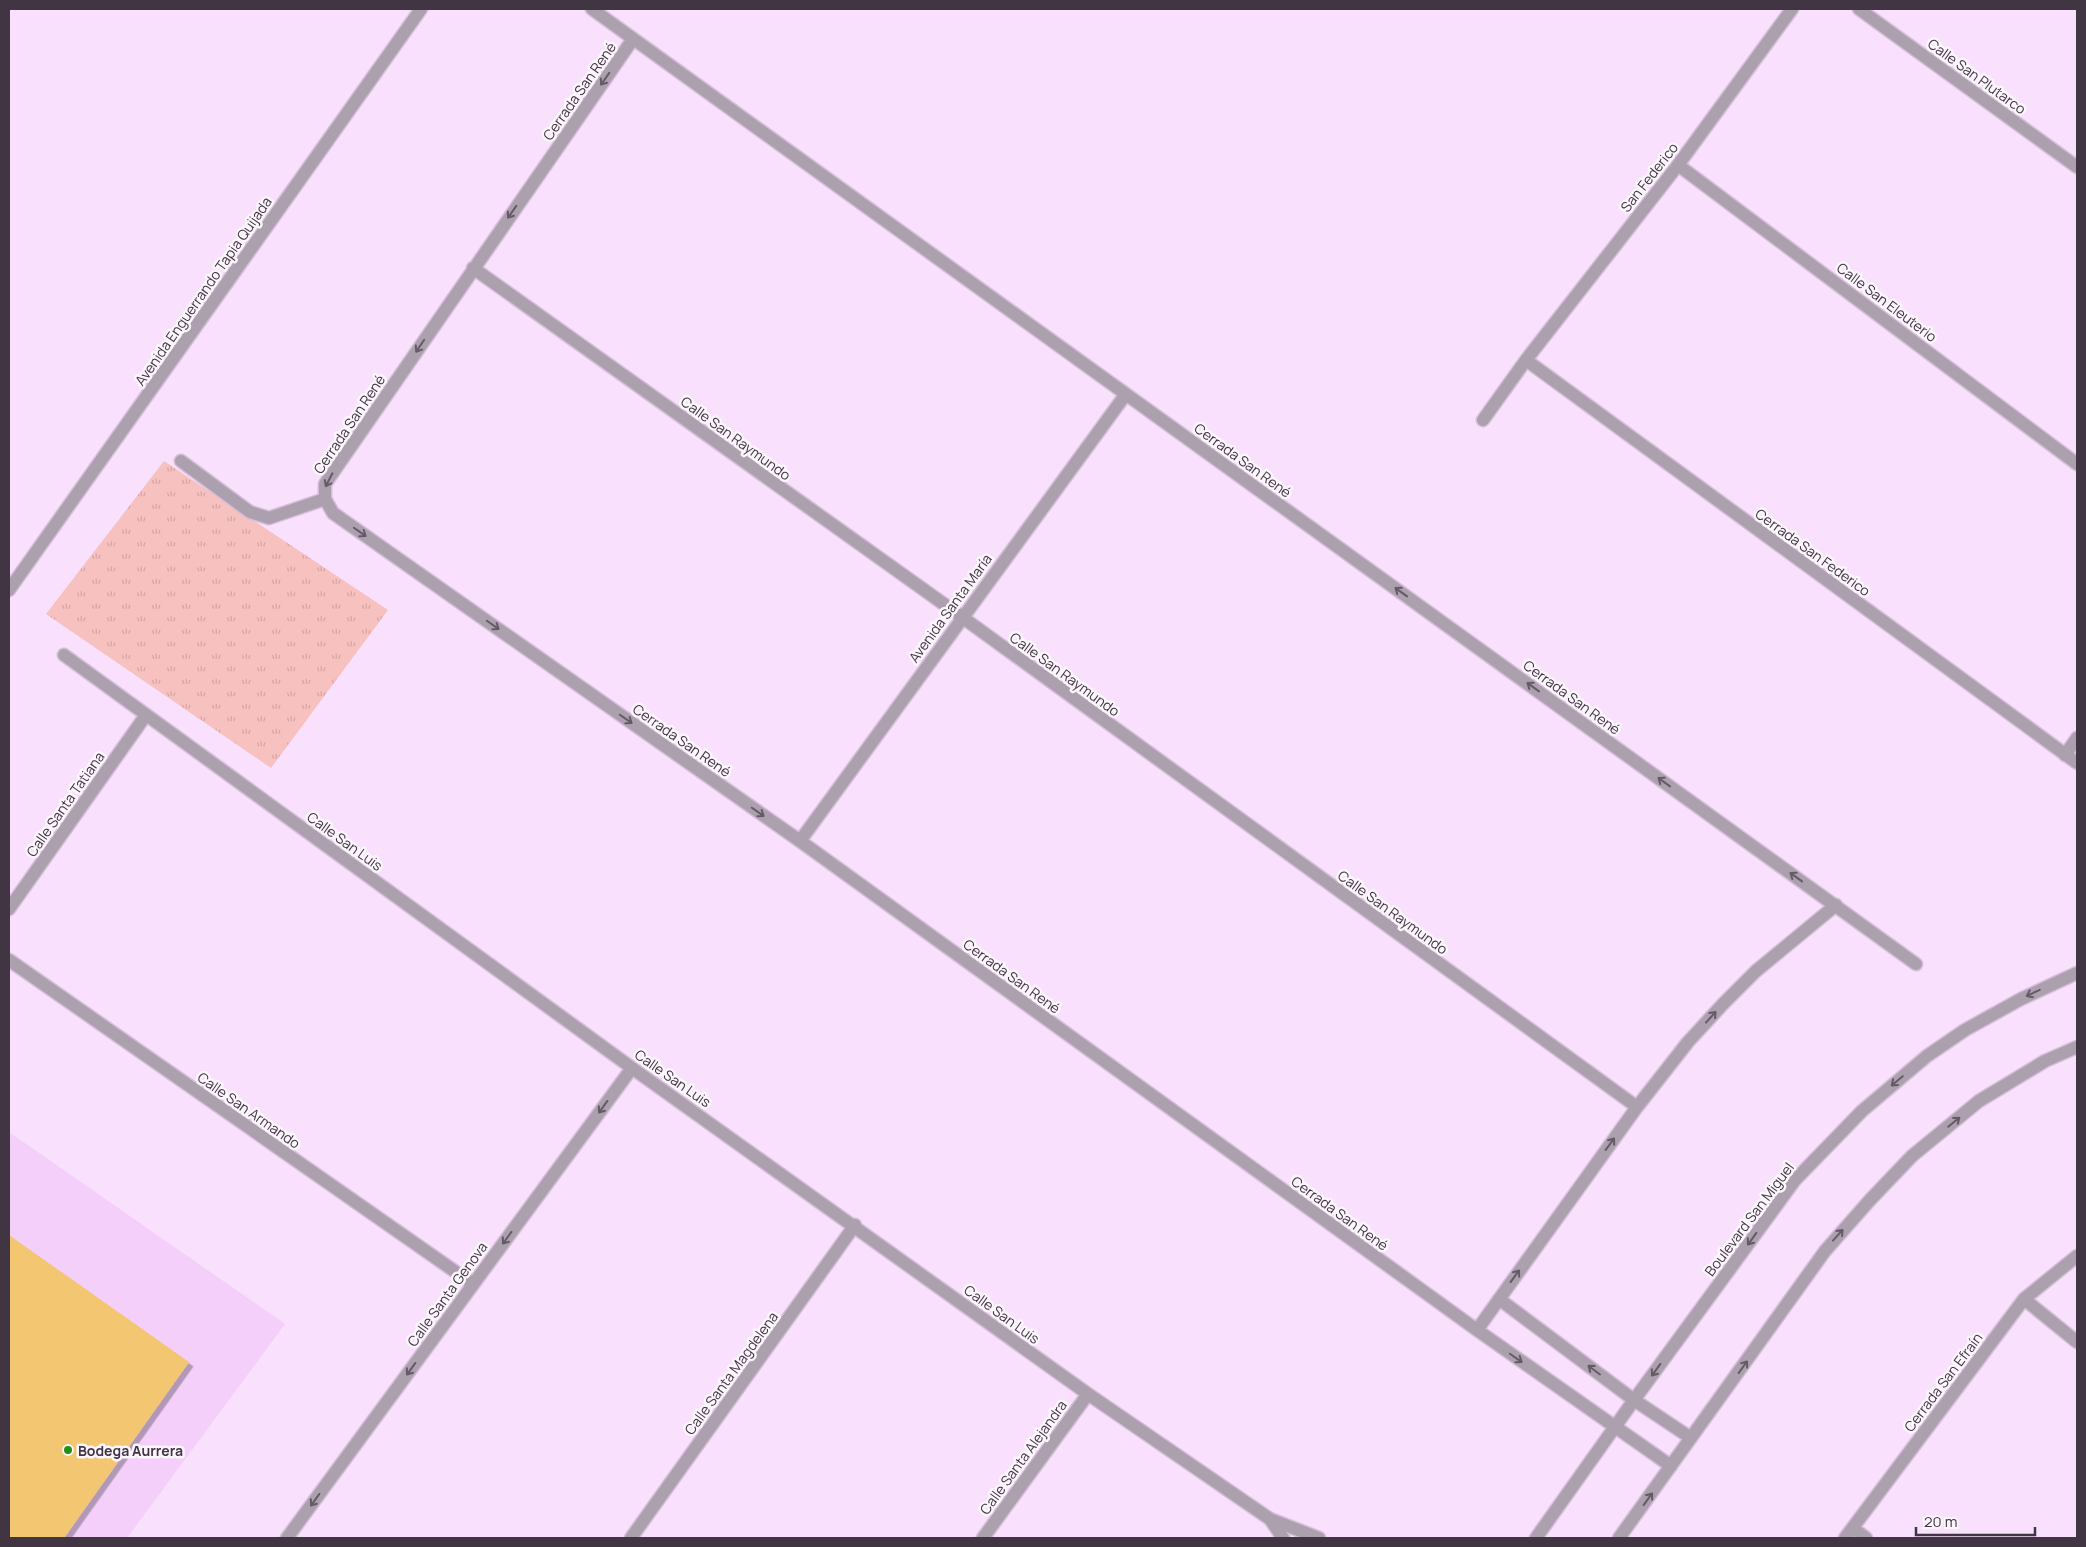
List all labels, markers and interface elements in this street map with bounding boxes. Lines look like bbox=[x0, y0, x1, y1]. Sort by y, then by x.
street label: Calle San Plutarco bbox=[1924, 34, 2030, 118]
street label: Cerrada San René bbox=[538, 38, 620, 144]
one-way arrow bbox=[600, 72, 610, 86]
street label: San Federico bbox=[1616, 138, 1682, 216]
street label: Avenida Enguerrando Tapia Quijada bbox=[130, 193, 276, 389]
one-way arrow bbox=[507, 205, 517, 219]
street label: Calle San Eleuterio bbox=[1833, 258, 1941, 346]
one-way arrow bbox=[415, 339, 425, 353]
street label: Cerrada San René bbox=[309, 371, 389, 477]
street label: Calle San Raymundo bbox=[677, 392, 795, 484]
street label: Cerrada San René bbox=[1191, 418, 1295, 502]
one-way arrow bbox=[324, 473, 334, 488]
street label: Cerrada San Federico bbox=[1752, 504, 1874, 600]
one-way arrow bbox=[353, 527, 367, 537]
street label: Avenida Santa María bbox=[904, 550, 996, 666]
one-way arrow bbox=[1394, 587, 1408, 597]
one-way arrow bbox=[486, 620, 500, 630]
street label: Calle San Raymundo bbox=[1006, 628, 1124, 720]
street label: Cerrada San René bbox=[1520, 655, 1624, 739]
one-way arrow bbox=[1526, 682, 1540, 692]
street label: Cerrada San René bbox=[629, 699, 735, 781]
one-way arrow bbox=[618, 714, 632, 724]
street label: Calle Santa Tatiana bbox=[22, 748, 108, 860]
one-way arrow bbox=[1658, 777, 1672, 787]
street label: Calle San Luis bbox=[303, 807, 387, 875]
one-way arrow bbox=[751, 807, 765, 817]
street label: Calle San Raymundo bbox=[1334, 866, 1452, 958]
one-way arrow bbox=[1789, 872, 1803, 882]
street label: Cerrada San René bbox=[960, 934, 1064, 1018]
one-way arrow bbox=[2026, 989, 2041, 998]
one-way arrow bbox=[1705, 1010, 1717, 1023]
street label: Calle San Luis bbox=[631, 1045, 715, 1111]
street label: Calle San Armando bbox=[194, 1067, 304, 1153]
one-way arrow bbox=[1891, 1075, 1904, 1086]
one-way arrow bbox=[598, 1100, 608, 1114]
one-way arrow bbox=[1947, 1116, 1960, 1127]
one-way arrow bbox=[1605, 1137, 1615, 1151]
street label: Boulevard San Miguel bbox=[1700, 1158, 1798, 1280]
street label: Cerrada San René bbox=[1288, 1171, 1392, 1255]
one-way arrow bbox=[1833, 1229, 1844, 1242]
one-way arrow bbox=[502, 1231, 512, 1245]
one-way arrow bbox=[1747, 1231, 1757, 1245]
street label: Calle Santa Genova bbox=[403, 1238, 491, 1350]
one-way arrow bbox=[1510, 1269, 1520, 1283]
street label: Calle San Luis bbox=[960, 1280, 1044, 1348]
street label: Calle Santa Magdelena bbox=[680, 1308, 782, 1438]
street label: Cerrada San Efraín bbox=[1900, 1329, 1986, 1435]
one-way arrow bbox=[1509, 1353, 1523, 1363]
one-way arrow bbox=[1737, 1361, 1748, 1374]
one-way arrow bbox=[406, 1362, 416, 1376]
one-way arrow bbox=[1651, 1363, 1661, 1377]
one-way arrow bbox=[1587, 1365, 1601, 1375]
street label: Calle Santa Alejandra bbox=[975, 1396, 1071, 1518]
place label: Bodega Aurrera bbox=[78, 1441, 183, 1460]
marker: Bodega Aurrera bbox=[62, 1444, 74, 1456]
one-way arrow bbox=[1643, 1492, 1653, 1506]
one-way arrow bbox=[310, 1493, 320, 1507]
scale bar bbox=[1916, 1504, 2035, 1536]
text: 20 m bbox=[1924, 1511, 1957, 1532]

